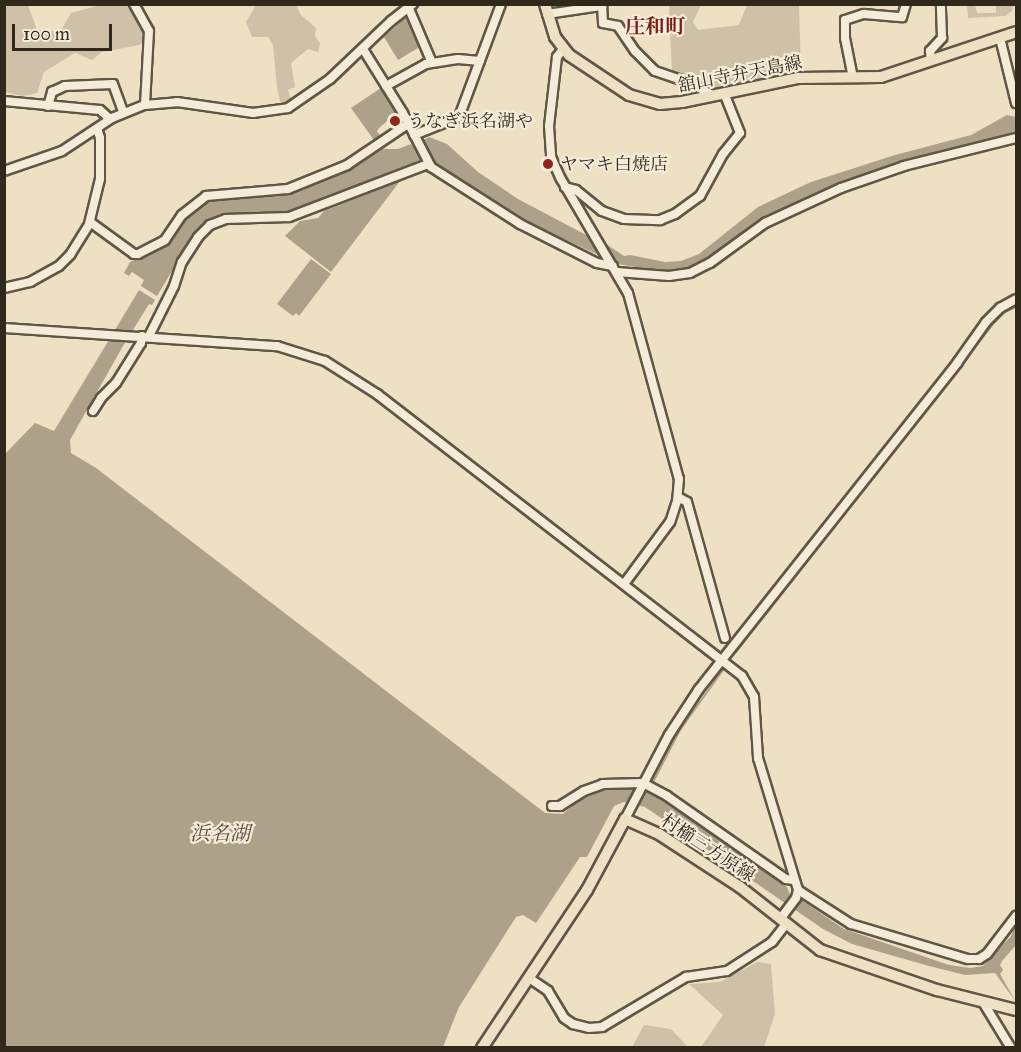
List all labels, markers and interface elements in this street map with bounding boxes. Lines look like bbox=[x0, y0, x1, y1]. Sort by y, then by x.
scale bar bbox=[15, 12, 116, 50]
district label: 庄和町 bbox=[625, 14, 685, 38]
text: 100 m bbox=[23, 23, 70, 45]
street label: 舘山寺弁天島線 bbox=[676, 51, 804, 97]
place label: うなぎ浜名湖や bbox=[407, 110, 533, 132]
marker: うなぎ浜名湖や bbox=[388, 114, 402, 128]
place label: ヤマキ白焼店 bbox=[560, 153, 668, 175]
marker: ヤマキ白焼店 bbox=[541, 157, 555, 171]
street label: 村櫛三方原線 bbox=[657, 810, 759, 886]
water label: 浜名湖 bbox=[190, 821, 250, 845]

